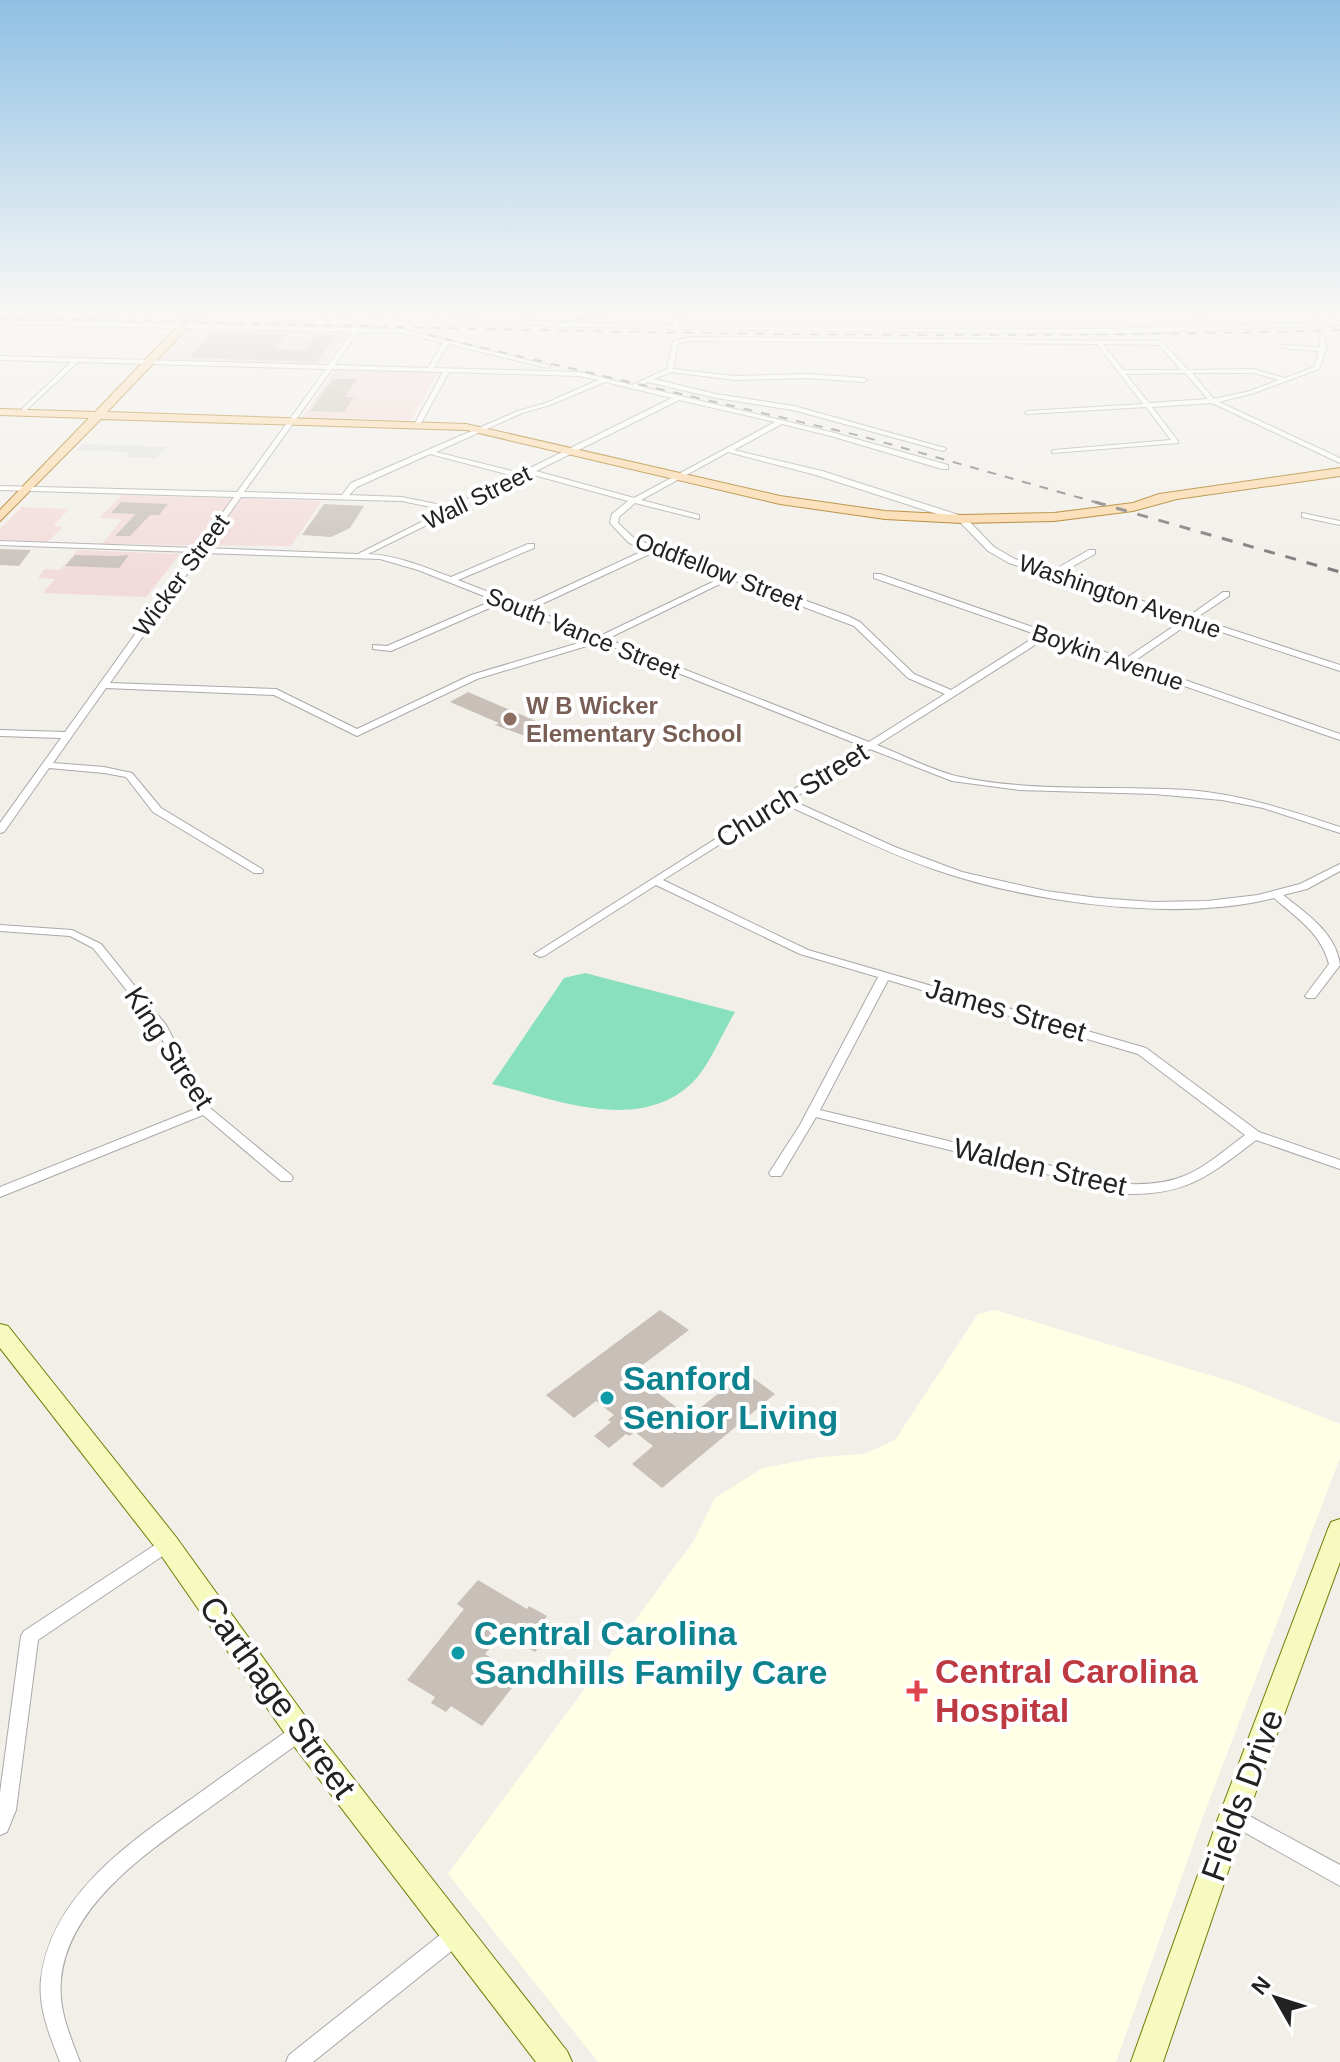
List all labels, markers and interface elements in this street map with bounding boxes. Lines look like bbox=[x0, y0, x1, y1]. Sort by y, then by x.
street label: Wall Street bbox=[419, 459, 536, 535]
street label: Wicker Street bbox=[128, 509, 234, 641]
street label: Oddfellow Street bbox=[631, 527, 807, 616]
street label: Washington Avenue bbox=[1015, 549, 1225, 643]
street label: South Vance Street bbox=[482, 582, 684, 684]
street label: Boykin Avenue bbox=[1029, 618, 1187, 696]
place label: W B Wicker Elementary School bbox=[526, 692, 742, 747]
marker: W B Wicker Elementary School bbox=[501, 710, 519, 728]
street label: Church Street bbox=[711, 736, 874, 854]
street label: James Street bbox=[922, 972, 1090, 1048]
street label: King Street bbox=[118, 981, 220, 1115]
street label: Walden Street bbox=[951, 1132, 1130, 1202]
place label: Sanford Senior Living bbox=[623, 1359, 838, 1436]
marker: Sanford Senior Living bbox=[598, 1389, 616, 1407]
street label: Carthage Street bbox=[192, 1589, 364, 1806]
place label: Central Carolina Sandhills Family Care bbox=[474, 1614, 827, 1691]
marker: Central Carolina Sandhills Family Care bbox=[449, 1644, 467, 1662]
place label: Central Carolina Hospital bbox=[935, 1652, 1199, 1729]
marker: Central Carolina Hospital bbox=[906, 1680, 928, 1702]
street label: Fields Drive bbox=[1193, 1704, 1291, 1886]
north arrow bbox=[1236, 1958, 1316, 2038]
text: N bbox=[1246, 1972, 1276, 2000]

